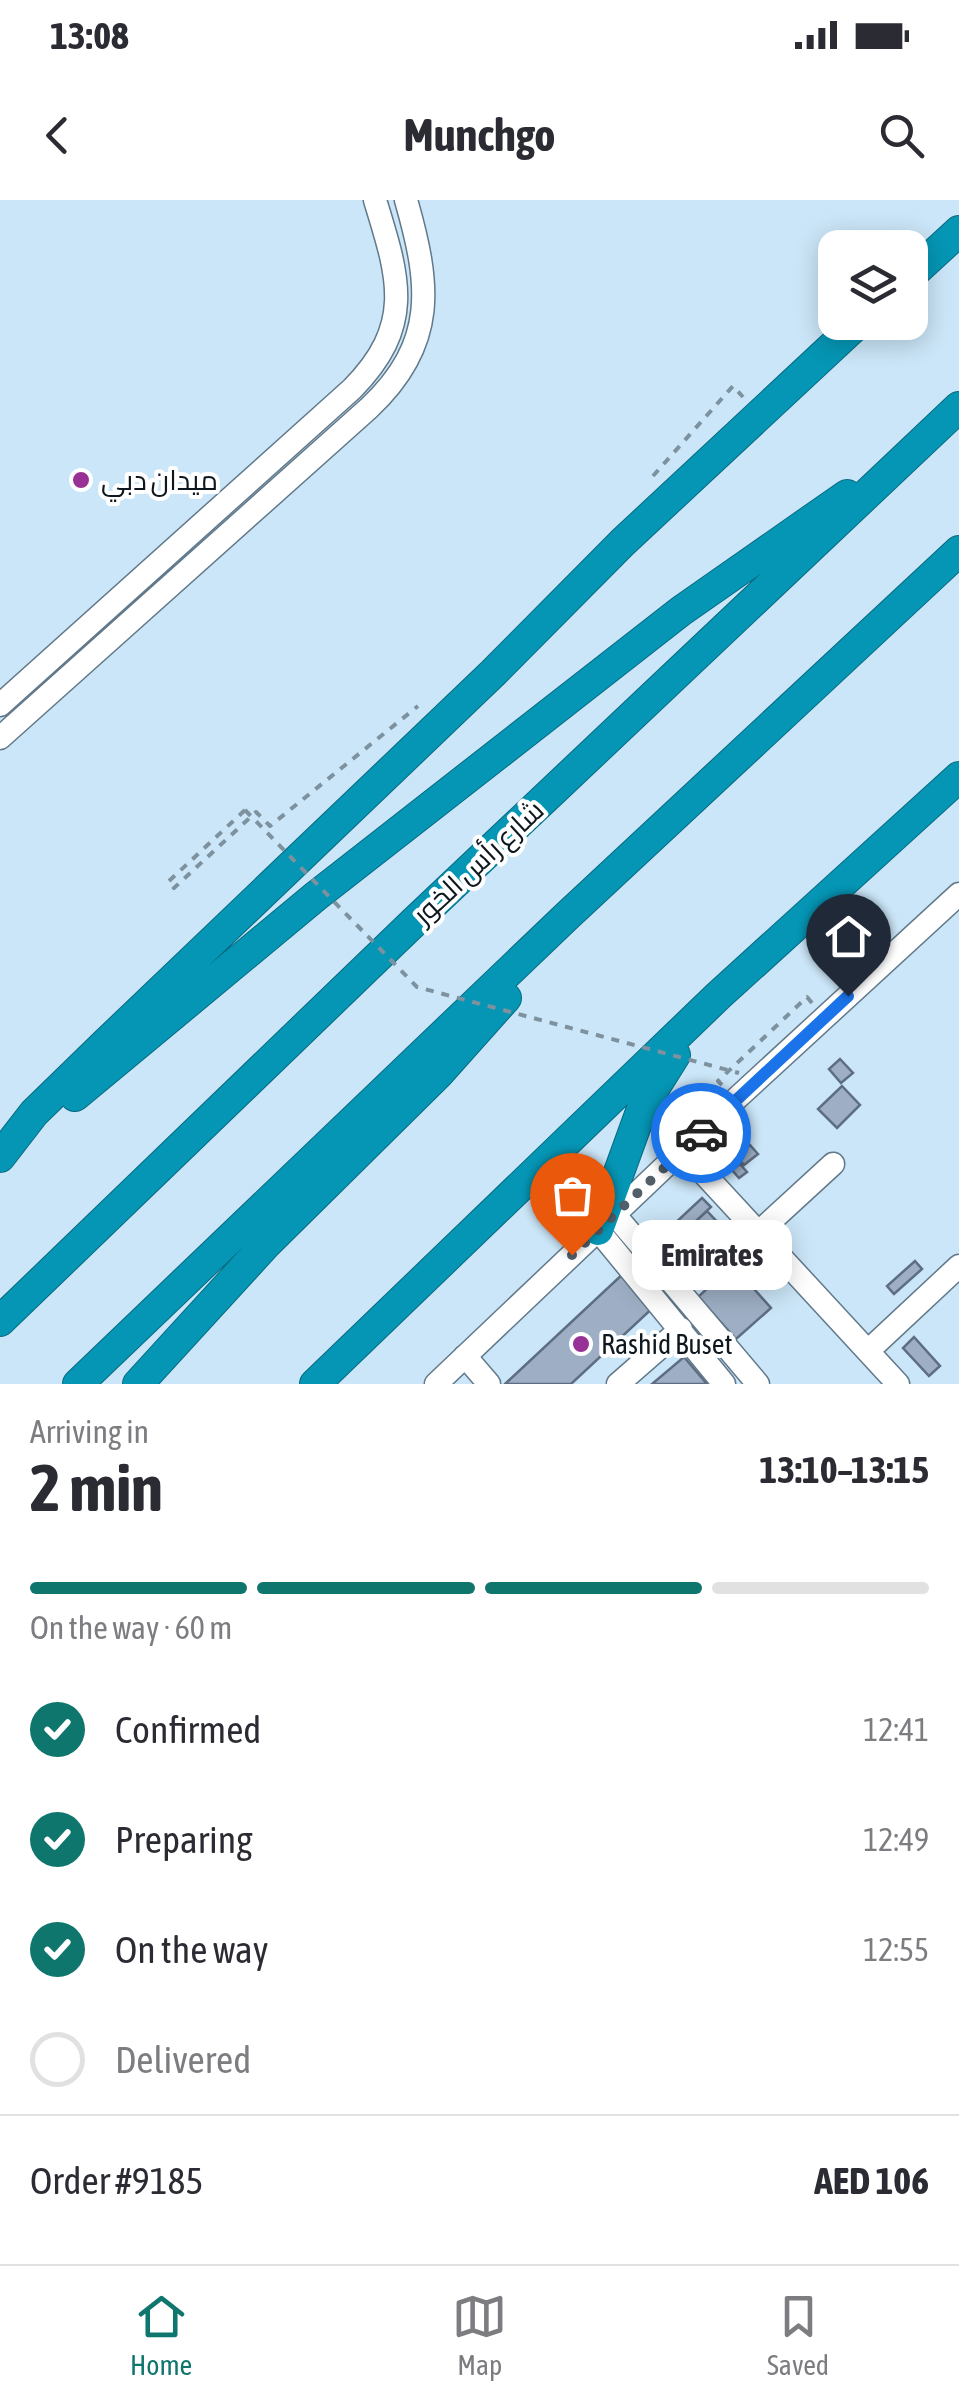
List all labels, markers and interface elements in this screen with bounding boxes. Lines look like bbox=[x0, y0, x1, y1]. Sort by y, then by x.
text: 13:08 bbox=[50, 14, 129, 57]
icon: back bbox=[30, 108, 85, 163]
icon: search bbox=[874, 108, 929, 163]
text: Munchgo bbox=[404, 109, 555, 161]
map controls bbox=[818, 230, 928, 340]
button: layers bbox=[818, 230, 928, 340]
place label: ميدان دبي bbox=[101, 464, 218, 502]
marker: ميدان دبي bbox=[70, 469, 92, 491]
street label: شارع رأس الخور bbox=[404, 793, 552, 934]
pin bbox=[806, 894, 891, 997]
icon: home bbox=[821, 909, 876, 964]
courier bbox=[651, 1083, 751, 1183]
icon: car bbox=[674, 1106, 729, 1161]
pin bbox=[530, 1153, 615, 1256]
icon: bag bbox=[545, 1168, 600, 1223]
callout: Emirates bbox=[632, 1220, 792, 1290]
text: Emirates bbox=[661, 1236, 763, 1273]
place label: Rashid Buset bbox=[601, 1328, 733, 1360]
marker: Rashid Buset bbox=[570, 1333, 592, 1355]
text: Arriving in bbox=[30, 1413, 149, 1450]
text: 13:10–13:15 bbox=[759, 1448, 929, 1491]
text: 2 min bbox=[30, 1450, 163, 1525]
text: On the way · 60 m bbox=[30, 1609, 232, 1646]
icon: check bbox=[30, 1702, 85, 1757]
text: Confirmed bbox=[115, 1708, 261, 1751]
text: 12:41 bbox=[863, 1711, 929, 1748]
icon: check bbox=[30, 1812, 85, 1867]
text: Preparing bbox=[115, 1818, 253, 1861]
text: 12:49 bbox=[863, 1821, 929, 1858]
icon: check bbox=[30, 1922, 85, 1977]
text: On the way bbox=[115, 1928, 268, 1971]
text: 12:55 bbox=[863, 1931, 929, 1968]
text: Delivered bbox=[115, 2038, 251, 2081]
text: Order #9185 bbox=[30, 2159, 203, 2202]
text: AED 106 bbox=[814, 2159, 929, 2202]
tab: Home bbox=[130, 2289, 192, 2381]
tab: Map bbox=[452, 2289, 507, 2381]
tab: Saved bbox=[767, 2289, 829, 2381]

